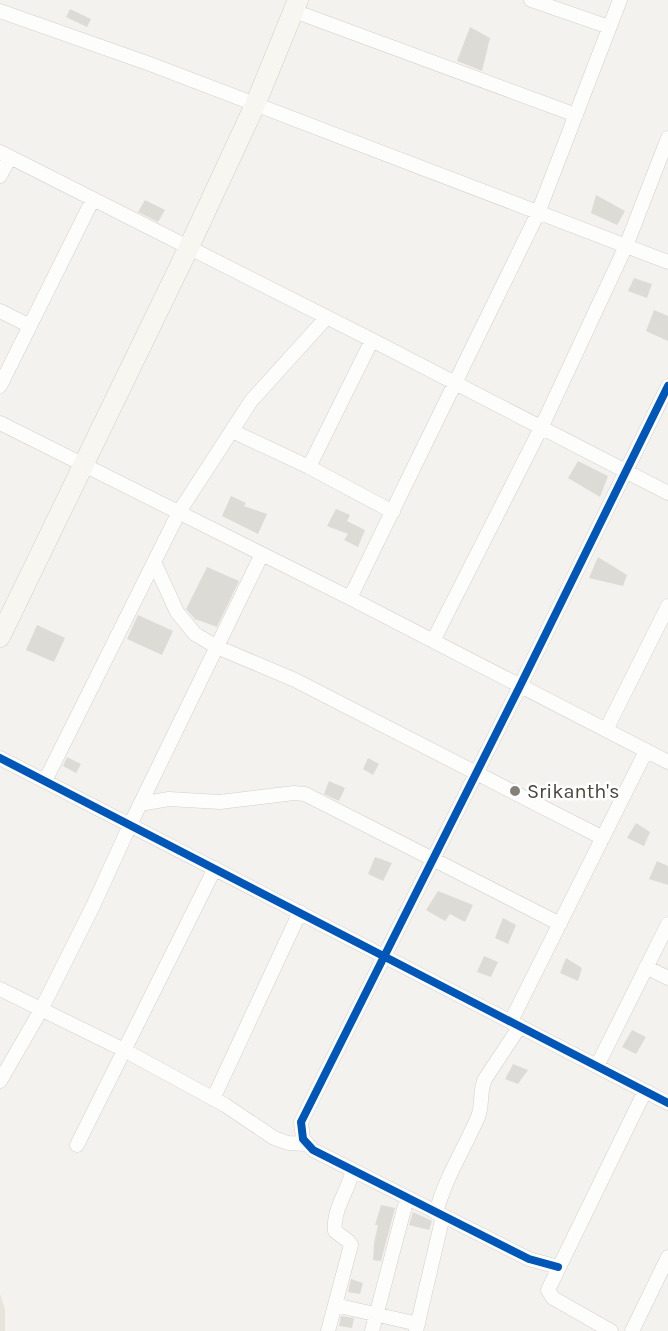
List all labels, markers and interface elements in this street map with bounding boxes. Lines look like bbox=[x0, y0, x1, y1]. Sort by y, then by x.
place label: Srikanth's bbox=[527, 780, 619, 803]
marker: Srikanth's bbox=[508, 784, 522, 798]

